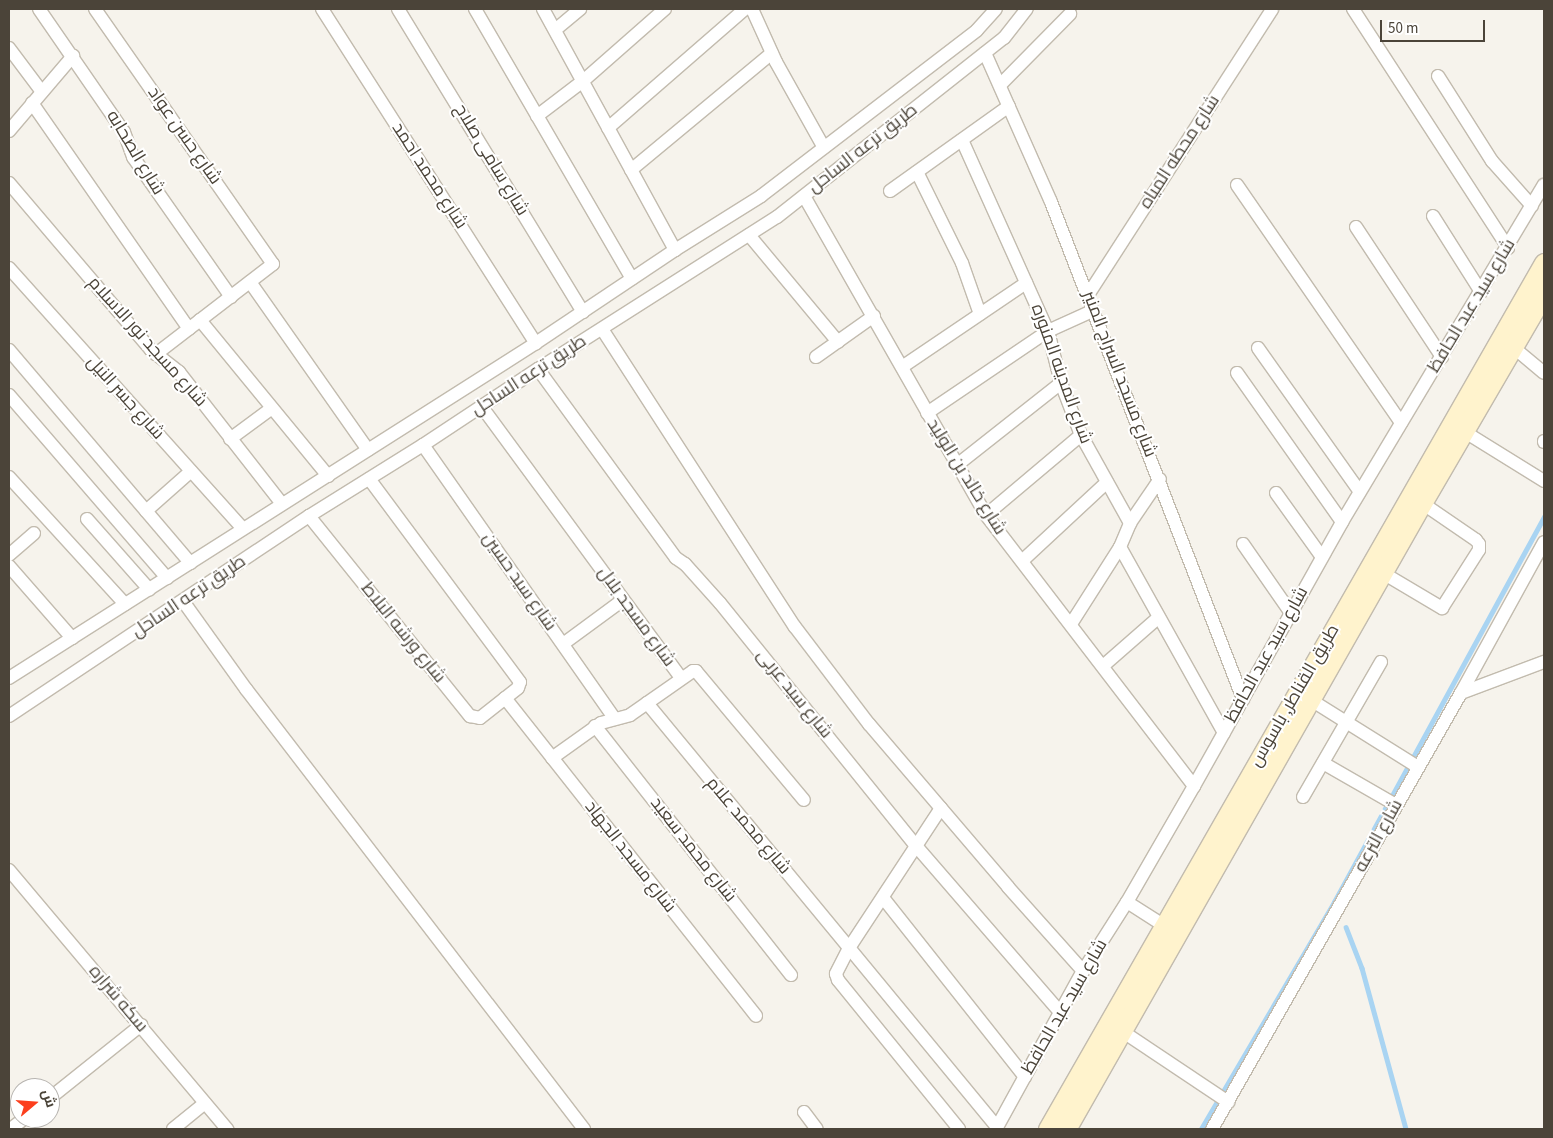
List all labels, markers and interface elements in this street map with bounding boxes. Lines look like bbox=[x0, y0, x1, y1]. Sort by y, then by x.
scale bar bbox=[1383, 10, 1488, 42]
text: 50 m bbox=[1388, 18, 1418, 39]
street label: شارع حسن عواد bbox=[142, 83, 226, 189]
street label: شارع محطه المياه bbox=[1135, 91, 1225, 213]
street label: شارع سامى صلاح bbox=[449, 100, 533, 220]
street label: طريق ترعه الساحل bbox=[804, 100, 922, 198]
street label: شارع الصحابه bbox=[101, 107, 169, 199]
street label: شارع محمد احمد bbox=[386, 119, 472, 233]
street label: شارع سيد عبد الحافظ bbox=[1424, 235, 1520, 377]
street label: شارع مسجد نور الاسلام bbox=[83, 272, 211, 412]
street label: شارع مسجد السراج المنير bbox=[1077, 288, 1161, 460]
street label: شارع المدينه المنوره bbox=[1026, 301, 1096, 447]
street label: طريق ترعه الساحل bbox=[467, 331, 591, 421]
street label: شارع جسر النيل bbox=[82, 352, 168, 444]
street label: شارع خالد بن الوليد bbox=[922, 415, 1010, 539]
street label: شارع سيد حسين bbox=[477, 529, 561, 635]
street label: طريق ترعه الساحل bbox=[128, 551, 250, 643]
street label: شارع مسجد بلال bbox=[592, 563, 680, 671]
street label: شارع ورشه البلاط bbox=[356, 578, 450, 688]
street label: شارع سيد عبد الحافظ bbox=[1221, 583, 1313, 727]
street label: طريق القناطر, باسوس bbox=[1245, 621, 1345, 771]
street label: شارع سيد عربى bbox=[751, 645, 837, 743]
street label: شارع محمد علام bbox=[701, 773, 795, 879]
street label: شارع محمد سعيد bbox=[645, 793, 741, 907]
street label: شارع الترعه bbox=[1350, 796, 1408, 876]
street label: شارع مسجد الجهاد bbox=[580, 797, 680, 917]
street label: شارع سيد عبد الحافظ bbox=[1018, 936, 1112, 1078]
street label: سكه شراره bbox=[84, 961, 152, 1037]
north arrow bbox=[10, 1078, 60, 1128]
text: ش bbox=[36, 1087, 61, 1110]

